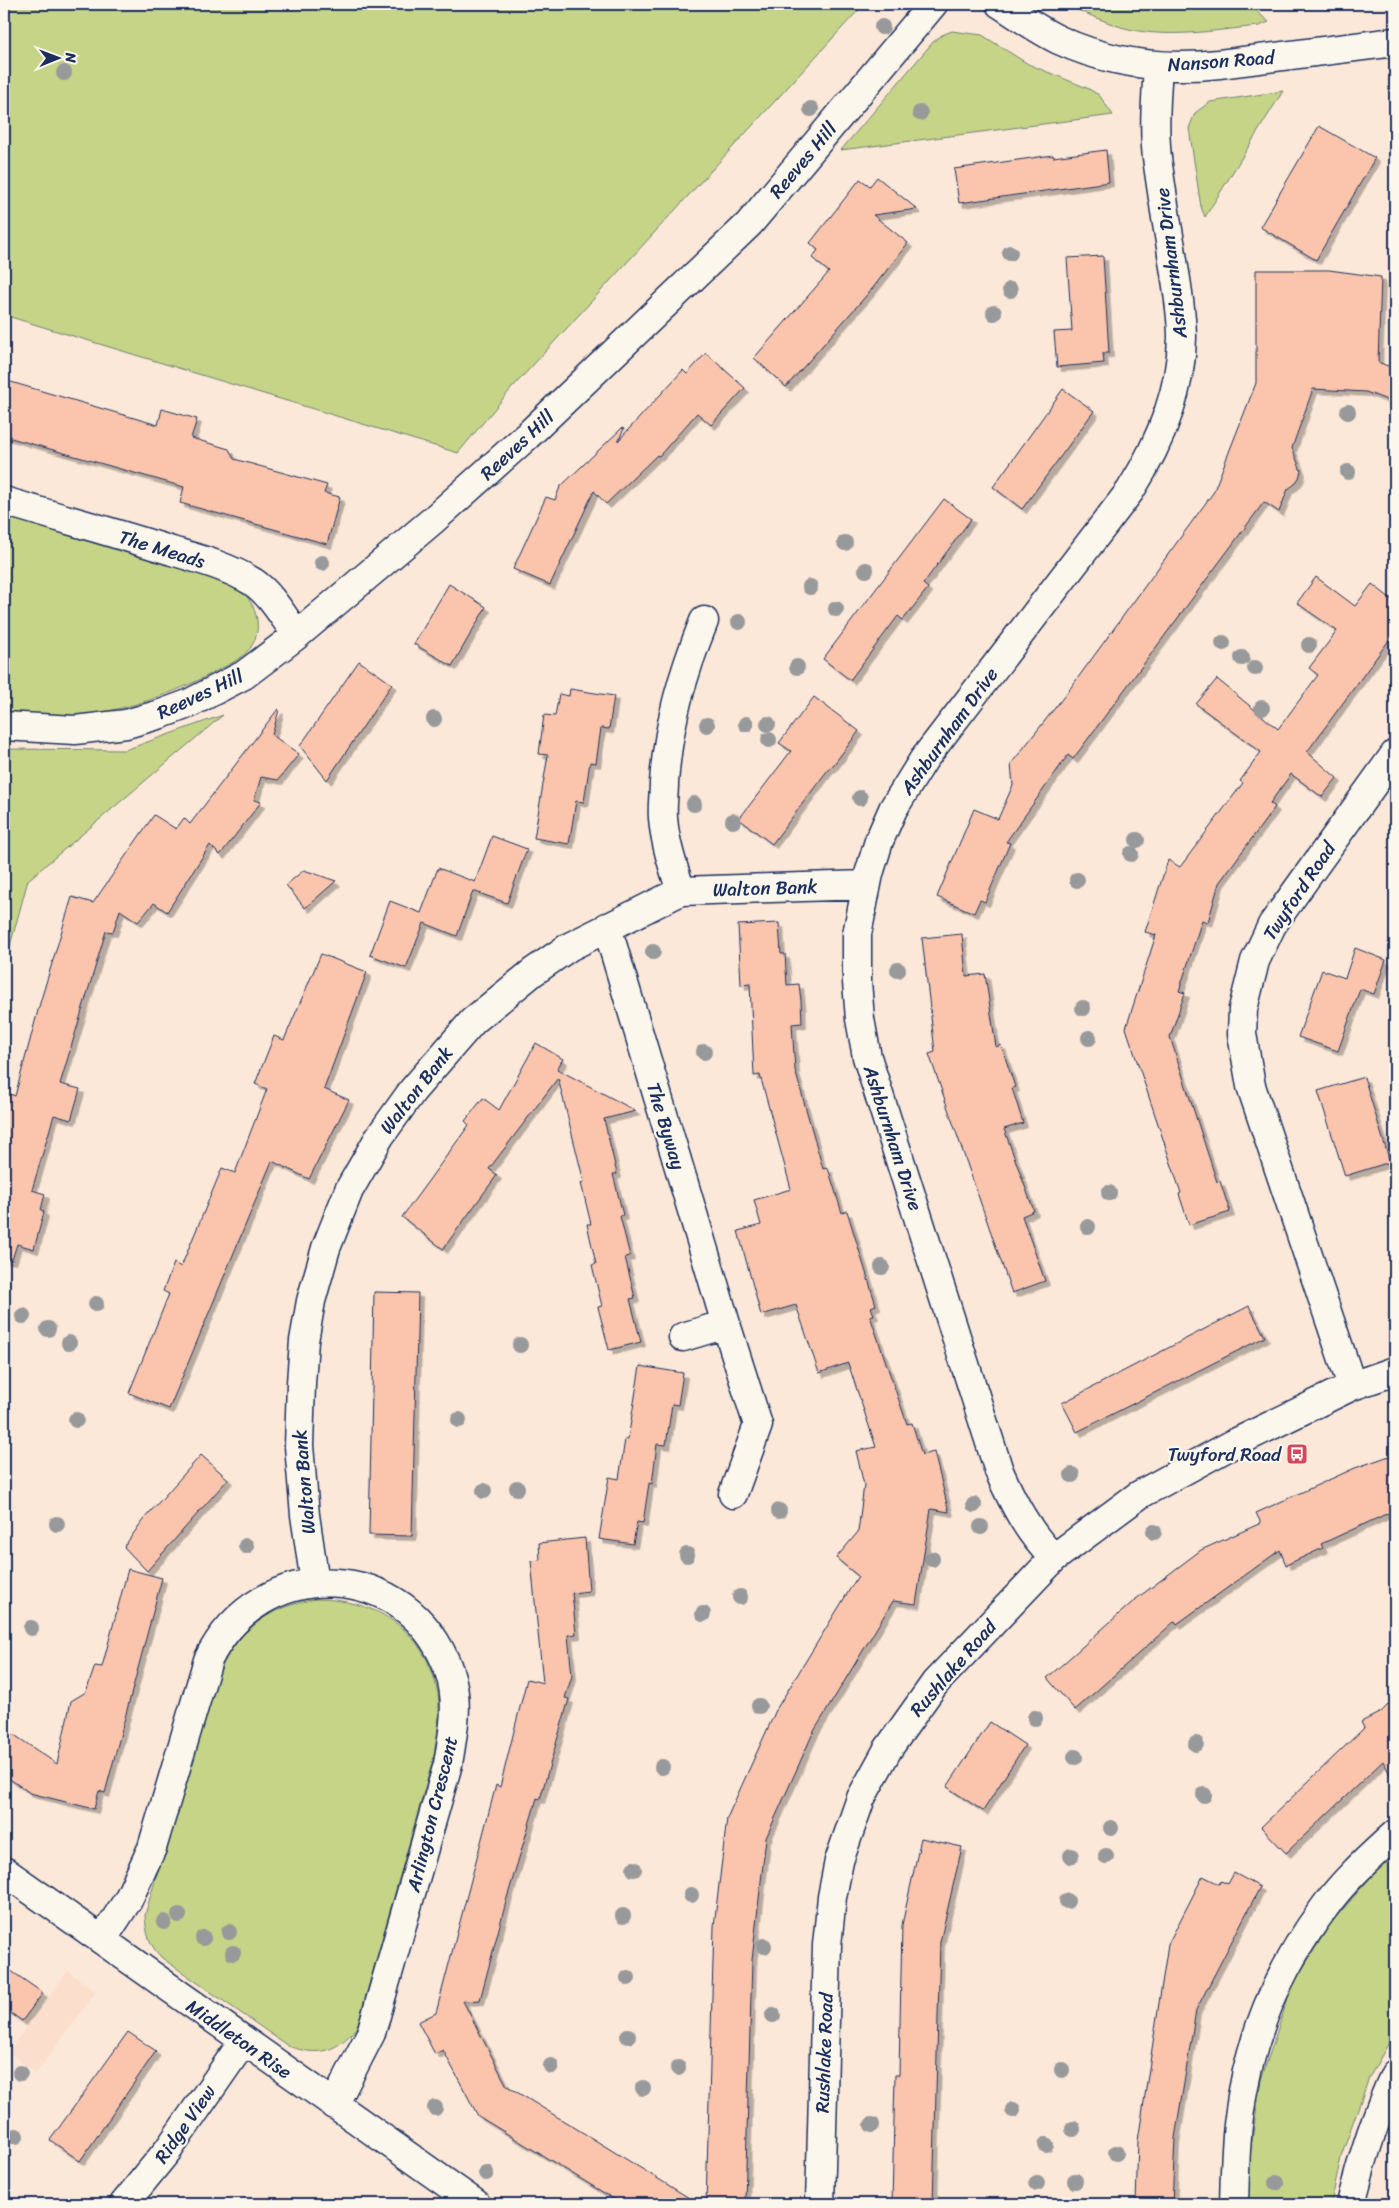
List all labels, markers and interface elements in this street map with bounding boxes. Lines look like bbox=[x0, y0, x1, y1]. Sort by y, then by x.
north arrow bbox=[32, 32, 82, 82]
street label: Nanson Road bbox=[1166, 41, 1278, 81]
text: N bbox=[58, 52, 83, 63]
street label: Reeves Hill bbox=[761, 114, 846, 206]
street label: Ashburnham Drive bbox=[1145, 186, 1197, 341]
street label: Reeves Hill bbox=[472, 401, 562, 489]
street label: The Meads bbox=[115, 520, 209, 578]
street label: Reeves Hill bbox=[151, 659, 249, 728]
street label: Ashburnham Drive bbox=[891, 660, 1007, 803]
street label: Twyford Road bbox=[1254, 833, 1345, 947]
street label: Walton Bank bbox=[712, 870, 818, 906]
street label: Walton Bank bbox=[371, 1039, 461, 1141]
street label: Ashburnham Drive bbox=[854, 1060, 932, 1215]
street label: The Byway bbox=[637, 1078, 695, 1174]
street label: Walton Bank bbox=[283, 1428, 325, 1536]
place label: Twyford Road bbox=[1168, 1438, 1283, 1471]
bus stop icon: Twyford Road bbox=[1285, 1442, 1309, 1466]
street label: Rushlake Road bbox=[901, 1611, 1006, 1724]
street label: Arlington Crescent bbox=[396, 1733, 467, 1896]
street label: Middleton Rise bbox=[179, 1990, 299, 2088]
street label: Rushlake Road bbox=[805, 1991, 843, 2114]
street label: Ridge View bbox=[146, 2077, 224, 2171]

